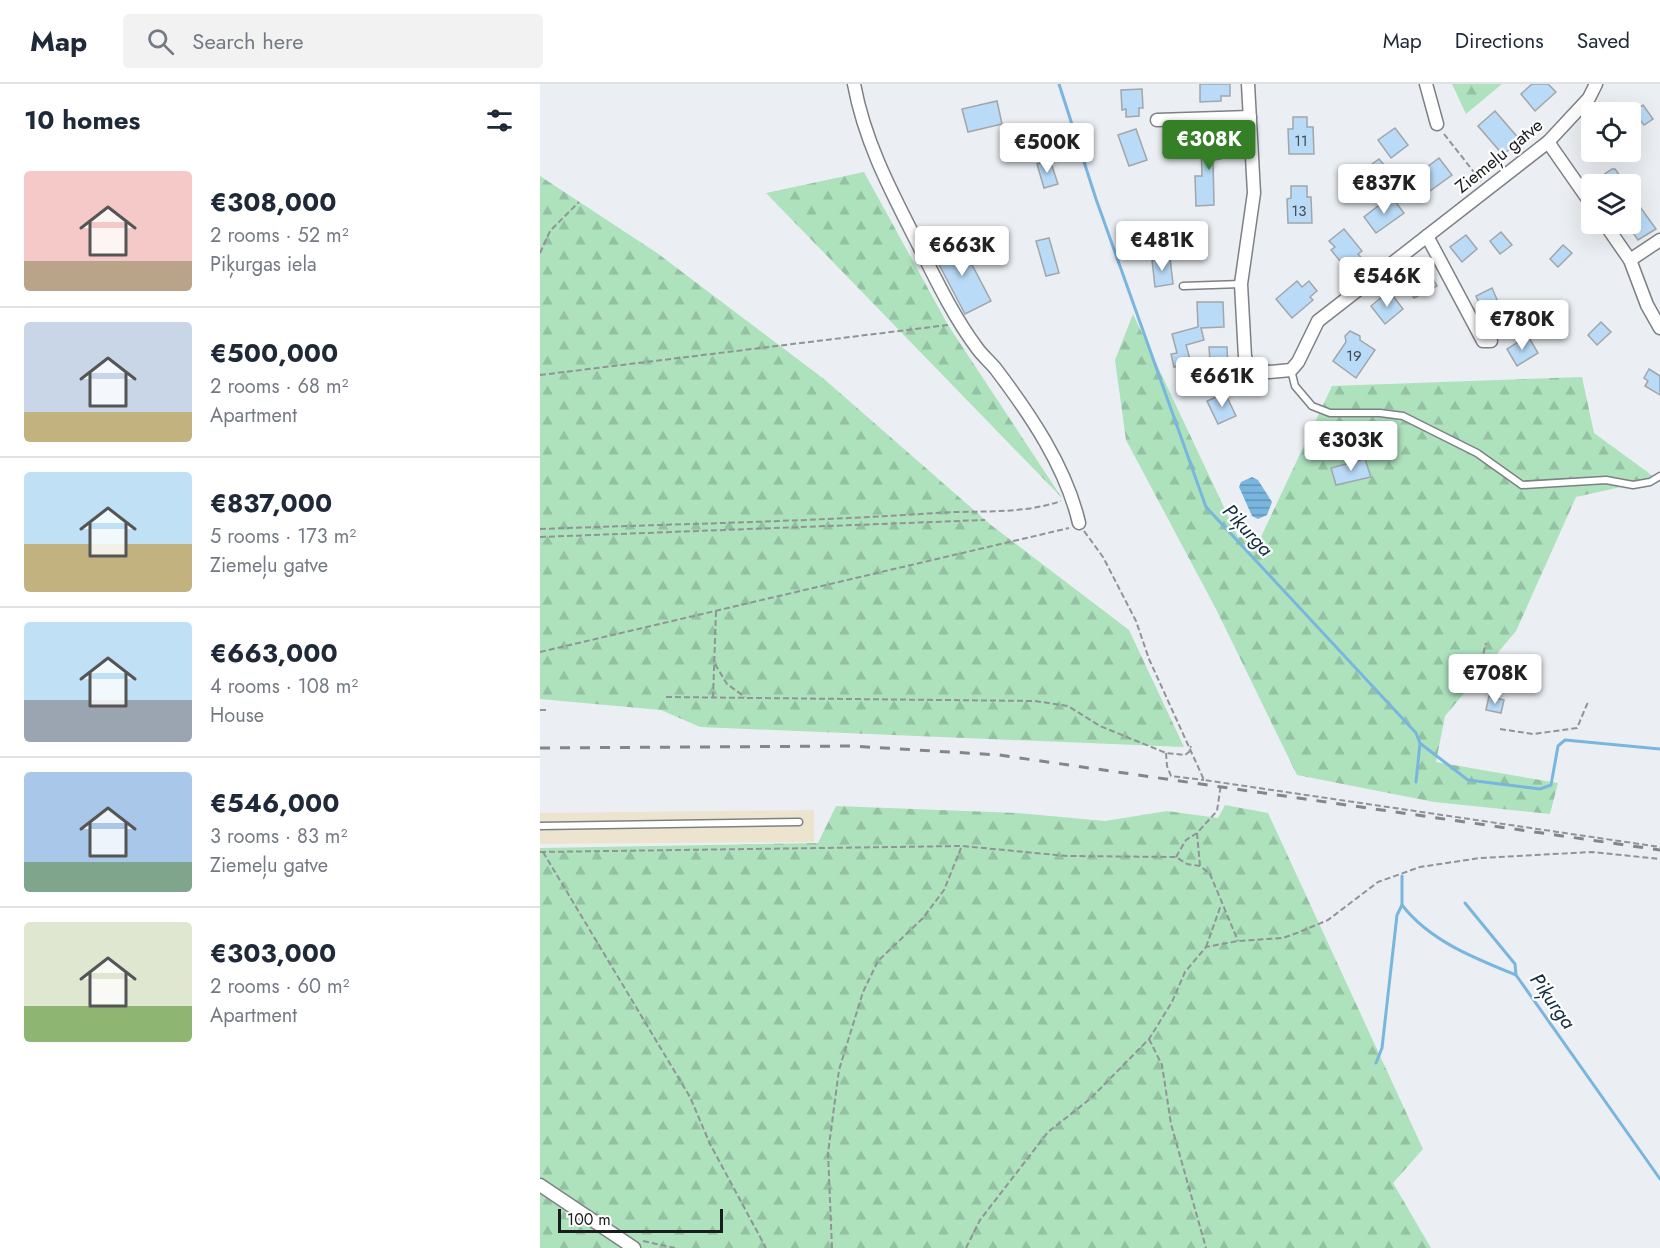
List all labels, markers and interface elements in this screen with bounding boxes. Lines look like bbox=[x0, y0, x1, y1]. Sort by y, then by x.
search box bbox=[123, 14, 543, 68]
text: Map bbox=[30, 21, 87, 62]
icon: search bbox=[144, 25, 177, 58]
text: Search here bbox=[192, 25, 304, 57]
text: Map bbox=[1383, 26, 1422, 56]
text: Directions bbox=[1455, 26, 1544, 56]
text: Saved bbox=[1577, 26, 1630, 56]
text: 10 homes bbox=[24, 101, 140, 139]
map controls bbox=[1581, 102, 1641, 234]
button: locate bbox=[1581, 102, 1641, 162]
icon: filters bbox=[483, 104, 516, 137]
street label: Ziemeļu gatve bbox=[1450, 112, 1548, 200]
pin: €308K bbox=[1167, 120, 1251, 171]
pin: €500K bbox=[1005, 123, 1089, 174]
text: €308K bbox=[1176, 125, 1242, 154]
text: €500K bbox=[1014, 128, 1080, 157]
house number: 11 bbox=[1294, 130, 1308, 152]
pin: €837K bbox=[1342, 164, 1426, 215]
text: €837K bbox=[1352, 169, 1416, 198]
button: layers bbox=[1581, 174, 1641, 234]
text: €308,000 bbox=[210, 183, 336, 221]
icon: home bbox=[72, 195, 144, 267]
house number: 13 bbox=[1292, 200, 1306, 222]
text: 2 rooms · 52 m² bbox=[210, 221, 349, 250]
pin: €481K bbox=[1120, 221, 1204, 272]
pin: €663K bbox=[920, 226, 1004, 277]
text: €481K bbox=[1130, 226, 1194, 255]
text: €663K bbox=[929, 231, 995, 260]
text: Piķurgas iela bbox=[210, 250, 317, 279]
pin: €546K bbox=[1345, 257, 1429, 308]
text: €546K bbox=[1353, 262, 1421, 291]
pin: €780K bbox=[1480, 300, 1564, 351]
text: €780K bbox=[1490, 305, 1554, 334]
text: €500,000 bbox=[210, 334, 338, 372]
house number: 19 bbox=[1346, 345, 1362, 367]
icon: home bbox=[72, 346, 144, 418]
pin: €661K bbox=[1180, 357, 1264, 408]
text: €661K bbox=[1190, 362, 1254, 391]
text: 2 rooms · 68 m² bbox=[210, 372, 348, 401]
text: Apartment bbox=[210, 401, 297, 430]
pin: €303K bbox=[1309, 421, 1393, 472]
text: €303K bbox=[1318, 426, 1384, 455]
text: €837,000 bbox=[210, 484, 332, 522]
icon: home bbox=[72, 496, 144, 568]
water label: Piķurga bbox=[1216, 498, 1280, 563]
text: 5 rooms · 173 m² bbox=[210, 522, 356, 551]
text: Ziemeļu gatve bbox=[210, 551, 328, 580]
text: €663,000 bbox=[210, 634, 338, 672]
icon: home bbox=[72, 646, 144, 718]
pin: €708K bbox=[1453, 654, 1537, 705]
text: €708K bbox=[1463, 659, 1527, 688]
text: 4 rooms · 108 m² bbox=[210, 672, 358, 701]
text: House bbox=[210, 701, 264, 730]
text: €546,000 bbox=[210, 784, 339, 822]
icon: home bbox=[72, 796, 144, 868]
text: 3 rooms · 83 m² bbox=[210, 822, 347, 851]
text: Ziemeļu gatve bbox=[210, 851, 328, 880]
text: €303,000 bbox=[210, 934, 336, 972]
icon: home bbox=[72, 946, 144, 1018]
water label: Piķurga bbox=[1523, 967, 1582, 1035]
text: 2 rooms · 60 m² bbox=[210, 972, 349, 1001]
text: Apartment bbox=[210, 1001, 297, 1030]
scale bar bbox=[558, 1206, 723, 1234]
text: 100 m bbox=[567, 1208, 611, 1231]

